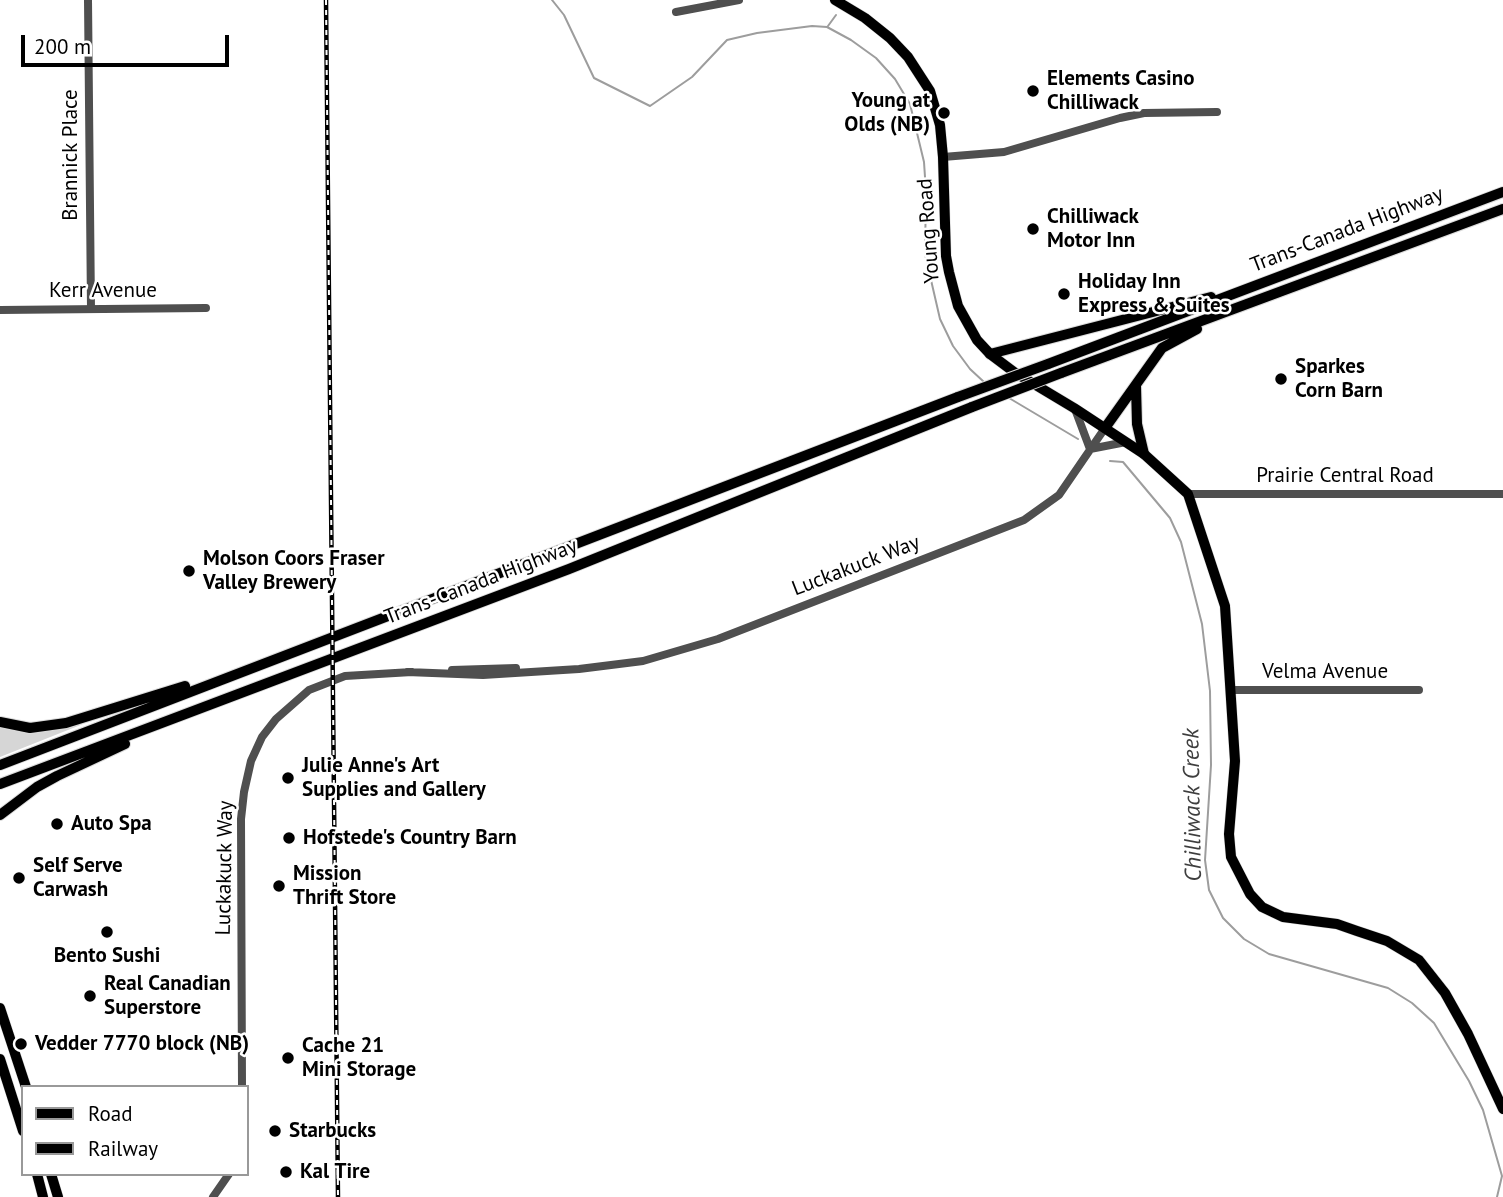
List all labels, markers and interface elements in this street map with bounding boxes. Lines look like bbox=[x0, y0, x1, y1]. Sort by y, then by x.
scale bar bbox=[24, 21, 233, 65]
text: 200 m bbox=[34, 33, 91, 60]
place label: Elements Casino Chilliwack bbox=[1047, 66, 1194, 116]
marker: Elements Casino Chilliwack bbox=[1025, 83, 1041, 99]
place label: Young at Olds (NB) bbox=[844, 88, 930, 138]
street label: Brannick Place bbox=[58, 89, 84, 221]
marker: Young at Olds (NB) bbox=[936, 105, 952, 121]
street label: Young Road bbox=[913, 178, 945, 284]
street label: Trans-Canada Highway bbox=[1247, 182, 1447, 278]
place label: Chilliwack Motor Inn bbox=[1047, 204, 1139, 254]
marker: Chilliwack Motor Inn bbox=[1025, 221, 1041, 237]
place label: Holiday Inn Express & Suites bbox=[1078, 269, 1230, 319]
street label: Kerr Avenue bbox=[49, 278, 157, 304]
marker: Holiday Inn Express & Suites bbox=[1056, 286, 1072, 302]
place label: Sparkes Corn Barn bbox=[1295, 354, 1383, 404]
marker: Sparkes Corn Barn bbox=[1273, 371, 1289, 387]
street label: Prairie Central Road bbox=[1256, 463, 1434, 489]
street label: Luckakuck Way bbox=[788, 530, 924, 602]
street label: Trans-Canada Highway bbox=[381, 534, 581, 630]
place label: Molson Coors Fraser Valley Brewery bbox=[203, 546, 385, 596]
marker: Molson Coors Fraser Valley Brewery bbox=[181, 563, 197, 579]
street label: Velma Avenue bbox=[1262, 659, 1388, 685]
water label: Chilliwack Creek bbox=[1178, 728, 1208, 882]
place label: Julie Anne's Art Supplies and Gallery bbox=[302, 753, 486, 803]
marker: Julie Anne's Art Supplies and Gallery bbox=[280, 770, 296, 786]
street label: Luckakuck Way bbox=[211, 800, 239, 936]
place label: Auto Spa bbox=[71, 811, 152, 837]
marker: Auto Spa bbox=[49, 816, 65, 832]
place label: Hofstede's Country Barn bbox=[303, 825, 517, 851]
marker: Hofstede's Country Barn bbox=[281, 830, 297, 846]
place label: Self Serve Carwash bbox=[33, 853, 123, 903]
place label: Mission Thrift Store bbox=[293, 861, 396, 911]
marker: Self Serve Carwash bbox=[11, 870, 27, 886]
marker: Mission Thrift Store bbox=[271, 878, 287, 894]
marker: Bento Sushi bbox=[99, 924, 115, 940]
place label: Bento Sushi bbox=[54, 943, 160, 969]
place label: Real Canadian Superstore bbox=[104, 971, 231, 1021]
marker: Real Canadian Superstore bbox=[82, 988, 98, 1004]
place label: Vedder 7770 block (NB) bbox=[35, 1031, 249, 1057]
place label: Cache 21 Mini Storage bbox=[302, 1033, 416, 1083]
marker: Vedder 7770 block (NB) bbox=[13, 1036, 29, 1052]
marker: Cache 21 Mini Storage bbox=[280, 1050, 296, 1066]
legend bbox=[21, 1085, 248, 1176]
text: Road bbox=[88, 1100, 132, 1127]
place label: Starbucks bbox=[289, 1118, 376, 1144]
marker: Starbucks bbox=[267, 1123, 283, 1139]
text: Railway bbox=[88, 1135, 158, 1162]
place label: Kal Tire bbox=[300, 1159, 370, 1185]
marker: Kal Tire bbox=[278, 1164, 294, 1180]

